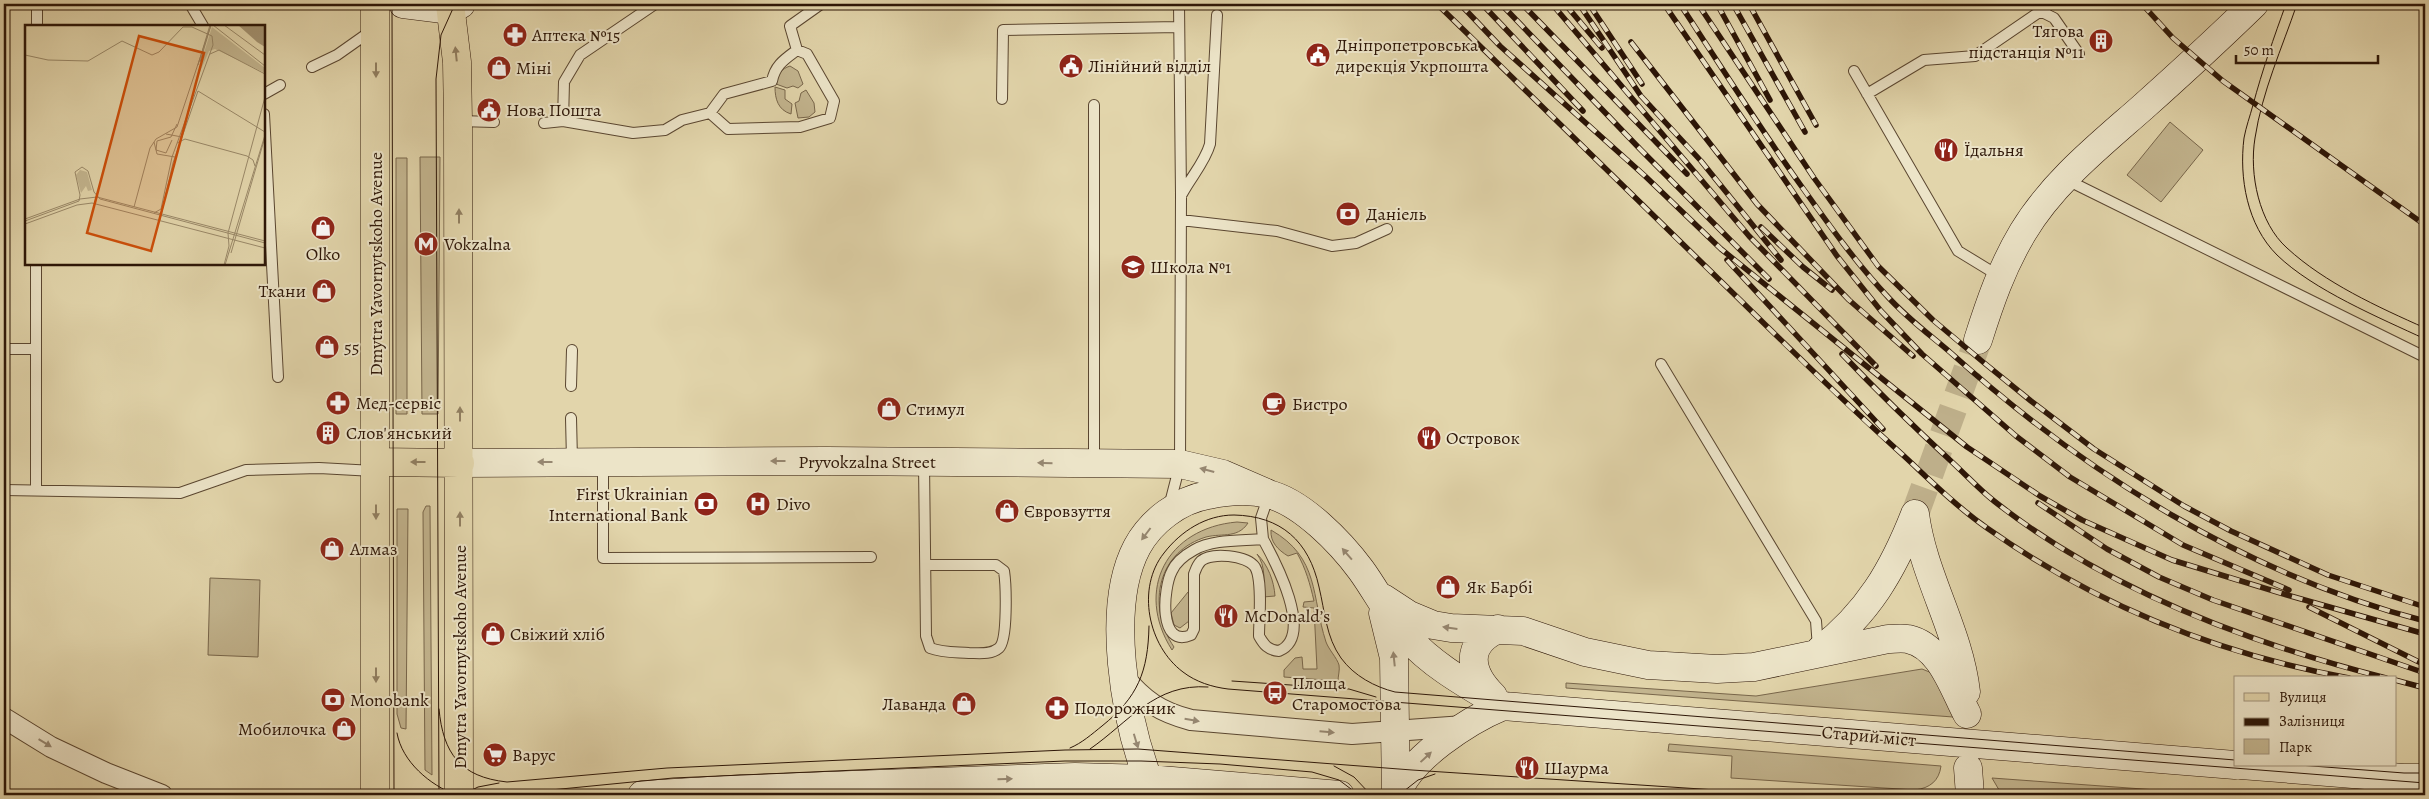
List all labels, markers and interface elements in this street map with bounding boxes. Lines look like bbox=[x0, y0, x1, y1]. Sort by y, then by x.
place label: Тягова пiдстанцiя №11 bbox=[1969, 19, 2085, 64]
pharmacy icon: Аптека №15 bbox=[502, 22, 528, 48]
place label: Аптека №15 bbox=[531, 23, 620, 47]
inset map bbox=[25, 25, 265, 265]
building icon: Тягова пiдстанцiя №11 bbox=[2088, 28, 2114, 54]
scale bar bbox=[2236, 32, 2379, 64]
place label: Дніпропетровська дирекція Укрпошта bbox=[1335, 33, 1489, 78]
text: 50 m bbox=[2244, 40, 2274, 60]
public building icon: Дніпропетровська дирекція Укрпошта bbox=[1305, 42, 1331, 68]
one-way arrow bbox=[452, 46, 460, 62]
public building icon: Лінійний відділ bbox=[1058, 53, 1084, 79]
place label: Лінійний відділ bbox=[1088, 54, 1211, 78]
shop icon: Міні bbox=[486, 55, 512, 81]
place label: Міні bbox=[516, 56, 552, 80]
one-way arrow bbox=[372, 62, 380, 78]
public building icon: Нова Пошта bbox=[476, 97, 502, 123]
place label: Нова Пошта bbox=[506, 98, 602, 122]
restaurant icon: Їдальня bbox=[1933, 137, 1959, 163]
place label: Їдальня bbox=[1964, 138, 2024, 162]
street label: Dmytra Yavornytskoho Avenue bbox=[364, 152, 388, 376]
bank icon: Даніель bbox=[1335, 201, 1361, 227]
place label: Даніель bbox=[1366, 202, 1427, 226]
one-way arrow bbox=[455, 208, 463, 224]
shop icon: Olko bbox=[310, 215, 336, 241]
metro station icon: Vokzalna bbox=[413, 231, 439, 257]
place label: Vokzalna bbox=[443, 232, 511, 256]
place label: Olko bbox=[306, 242, 340, 266]
school or university icon: Школа №1 bbox=[1120, 254, 1146, 280]
place label: Школа №1 bbox=[1150, 255, 1231, 279]
shop icon: Ткани bbox=[311, 278, 337, 304]
place label: Ткани bbox=[258, 279, 306, 303]
shop icon: 55 bbox=[314, 334, 340, 360]
place label: 55 bbox=[344, 335, 359, 359]
pharmacy icon: Мед-сервіс bbox=[325, 390, 351, 416]
place label: Мед-сервіс bbox=[356, 391, 442, 415]
cafe icon: Бистро bbox=[1261, 391, 1287, 417]
place label: Бистро bbox=[1292, 392, 1348, 416]
shop icon: Стимул bbox=[876, 396, 902, 422]
place label: Стимул bbox=[906, 397, 965, 421]
one-way arrow bbox=[456, 406, 464, 422]
building icon: Слов'янський bbox=[315, 420, 341, 446]
place label: Слов'янський bbox=[346, 421, 452, 445]
restaurant icon: Островок bbox=[1416, 425, 1442, 451]
place label: Островок bbox=[1446, 426, 1520, 450]
street label: Pryvokzalna Street bbox=[798, 450, 936, 474]
one-way arrow bbox=[770, 457, 786, 465]
one-way arrow bbox=[410, 458, 426, 466]
one-way arrow bbox=[537, 458, 553, 466]
one-way arrow bbox=[1037, 459, 1053, 467]
one-way arrow bbox=[1200, 466, 1215, 474]
place label: First Ukrainian International Bank bbox=[549, 482, 688, 527]
bank icon: First Ukrainian International Bank bbox=[693, 491, 719, 517]
hospital icon: Divo bbox=[745, 491, 771, 517]
place label: Divo bbox=[776, 492, 810, 516]
shop icon: Євровзуття bbox=[994, 498, 1020, 524]
place label: Євровзуття bbox=[1024, 499, 1111, 523]
one-way arrow bbox=[372, 505, 380, 521]
one-way arrow bbox=[456, 511, 464, 527]
one-way arrow bbox=[1141, 527, 1152, 540]
shop icon: Алмаз bbox=[319, 536, 345, 562]
place label: Алмаз bbox=[349, 537, 398, 561]
street label: Dmytra Yavornytskoho Avenue bbox=[448, 545, 472, 769]
one-way arrow bbox=[1341, 547, 1352, 560]
shop icon: Як Барбі bbox=[1435, 574, 1461, 600]
place label: Як Барбі bbox=[1466, 575, 1533, 599]
restaurant icon: McDonald’s bbox=[1213, 603, 1239, 629]
place label: McDonald’s bbox=[1244, 604, 1330, 628]
shop icon: Свіжий хліб bbox=[480, 621, 506, 647]
place label: Свіжий хліб bbox=[510, 622, 605, 646]
one-way arrow bbox=[1442, 623, 1458, 631]
one-way arrow bbox=[1389, 651, 1397, 667]
one-way arrow bbox=[372, 667, 380, 683]
place label: Площа Старомостова bbox=[1292, 671, 1402, 716]
legend bbox=[2234, 676, 2396, 766]
bus stop icon: Площа Старомостова bbox=[1262, 680, 1288, 706]
bank icon: Monobank bbox=[320, 687, 346, 713]
text: Вулиця bbox=[2279, 687, 2326, 707]
place label: Monobank bbox=[350, 688, 429, 712]
shop icon: Лаванда bbox=[951, 691, 977, 717]
place label: Лаванда bbox=[882, 692, 947, 716]
pharmacy icon: Подорожник bbox=[1044, 695, 1070, 721]
place label: Подорожник bbox=[1074, 696, 1176, 720]
text: Залізниця bbox=[2279, 711, 2345, 731]
shop icon: Мобилочка bbox=[331, 716, 357, 742]
one-way arrow bbox=[1184, 716, 1200, 724]
place label: Мобилочка bbox=[238, 717, 327, 741]
street label: Старий міст bbox=[1821, 720, 1917, 752]
one-way arrow bbox=[1319, 728, 1335, 736]
one-way arrow bbox=[1132, 734, 1140, 749]
text: Парк bbox=[2279, 737, 2312, 757]
one-way arrow bbox=[39, 739, 52, 748]
supermarket icon: Варус bbox=[482, 742, 508, 768]
place label: Варус bbox=[512, 743, 556, 767]
one-way arrow bbox=[1420, 751, 1432, 763]
restaurant icon: Шаурма bbox=[1514, 755, 1540, 781]
place label: Шаурма bbox=[1544, 756, 1609, 780]
one-way arrow bbox=[998, 775, 1014, 783]

